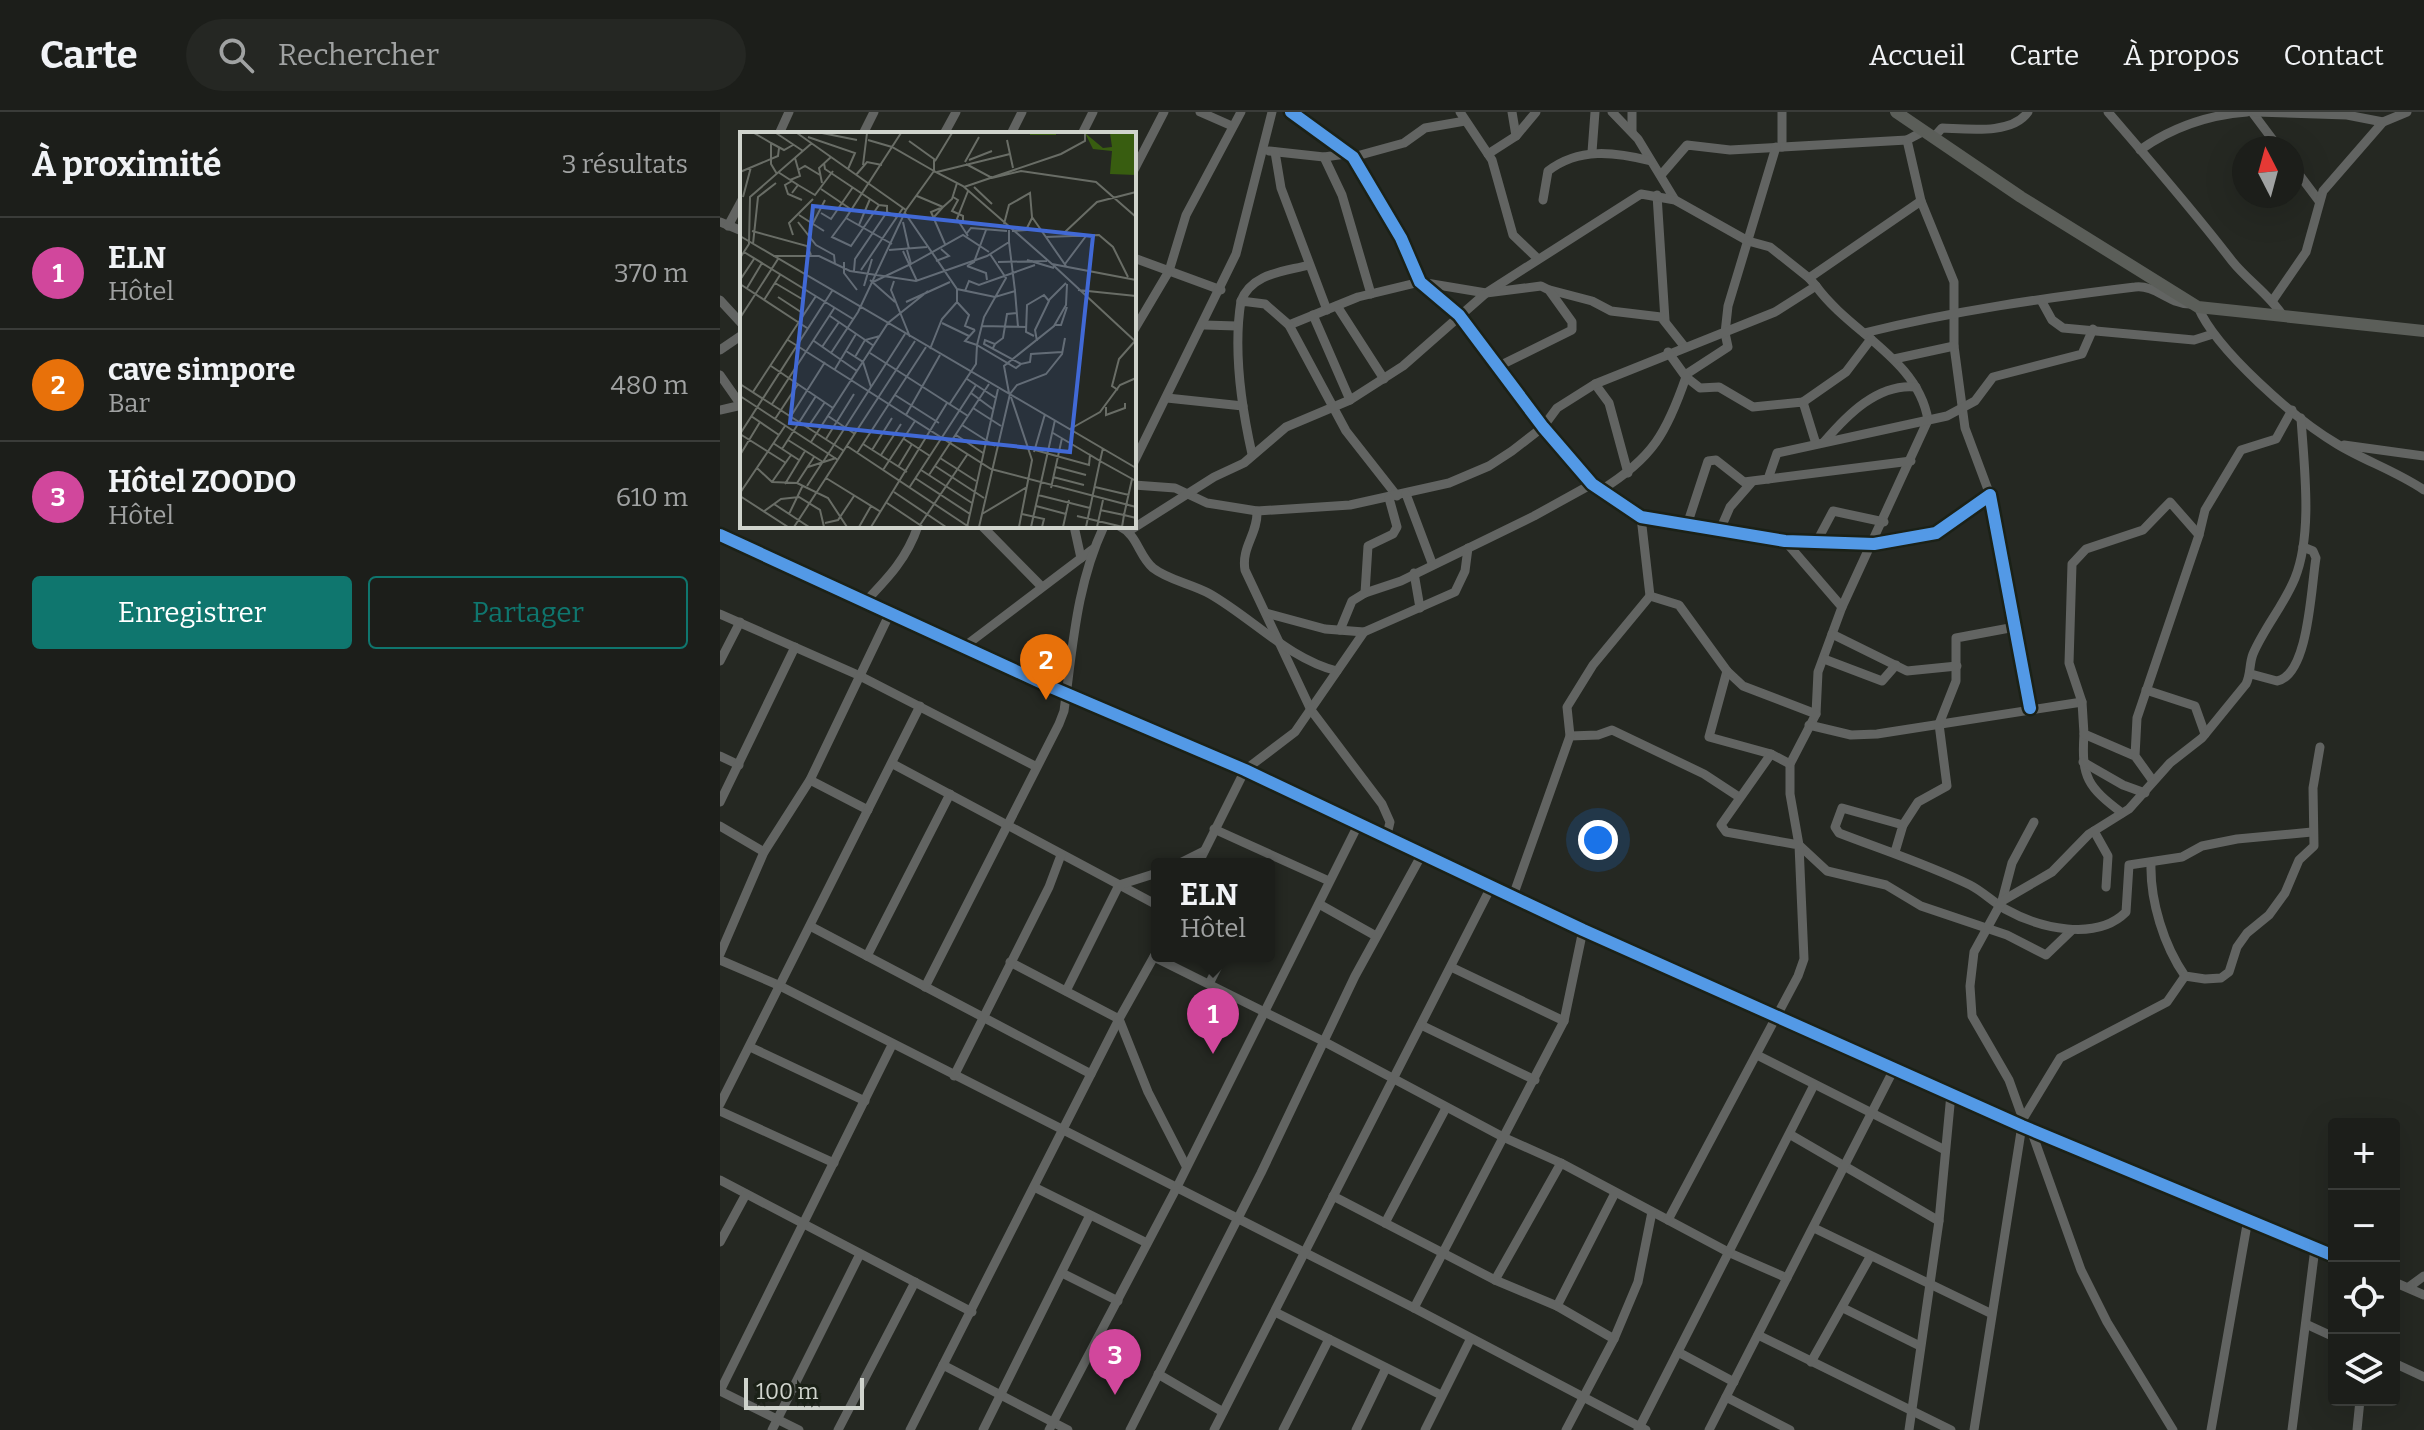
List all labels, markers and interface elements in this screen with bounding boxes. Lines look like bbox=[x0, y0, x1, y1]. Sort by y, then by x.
search box bbox=[186, 19, 746, 91]
text: Carte bbox=[40, 32, 138, 78]
icon: search bbox=[214, 33, 258, 77]
text: Rechercher bbox=[278, 37, 439, 73]
text: Accueil bbox=[1869, 39, 1965, 72]
text: Carte bbox=[2009, 39, 2079, 72]
text: À propos bbox=[2123, 39, 2240, 72]
text: Contact bbox=[2284, 39, 2384, 72]
inset map bbox=[740, 132, 1136, 528]
north arrow bbox=[2232, 136, 2304, 208]
text: À proximité bbox=[32, 144, 222, 185]
text: 3 résultats bbox=[562, 149, 688, 180]
text: ELN bbox=[108, 240, 166, 276]
text: 1 bbox=[52, 258, 64, 289]
text: 370 m bbox=[614, 258, 688, 289]
text: Hôtel bbox=[108, 276, 174, 307]
text: cave simpore bbox=[108, 352, 295, 388]
text: 2 bbox=[51, 370, 65, 401]
text: 480 m bbox=[611, 370, 688, 401]
text: Bar bbox=[108, 388, 150, 419]
text: Hôtel ZOODO bbox=[108, 464, 296, 500]
text: 3 bbox=[51, 482, 65, 513]
text: 610 m bbox=[616, 482, 688, 513]
text: Hôtel bbox=[108, 500, 174, 531]
button: Enregistrer bbox=[32, 576, 352, 649]
button: Partager bbox=[368, 576, 688, 649]
pin: 2 bbox=[1020, 634, 1072, 700]
your location bbox=[1578, 820, 1618, 860]
popup bbox=[1151, 858, 1275, 962]
text: ELN bbox=[1180, 877, 1238, 913]
text: Hôtel bbox=[1180, 913, 1246, 944]
pin: 1 bbox=[1187, 988, 1239, 1054]
map controls bbox=[2328, 1118, 2400, 1406]
button: + bbox=[2328, 1118, 2400, 1190]
button: − bbox=[2328, 1190, 2400, 1262]
button: locate bbox=[2328, 1262, 2400, 1334]
pin: 3 bbox=[1089, 1329, 1141, 1395]
button: layers bbox=[2328, 1334, 2400, 1406]
scale bar bbox=[744, 1374, 864, 1410]
text: 100 m bbox=[756, 1378, 819, 1405]

